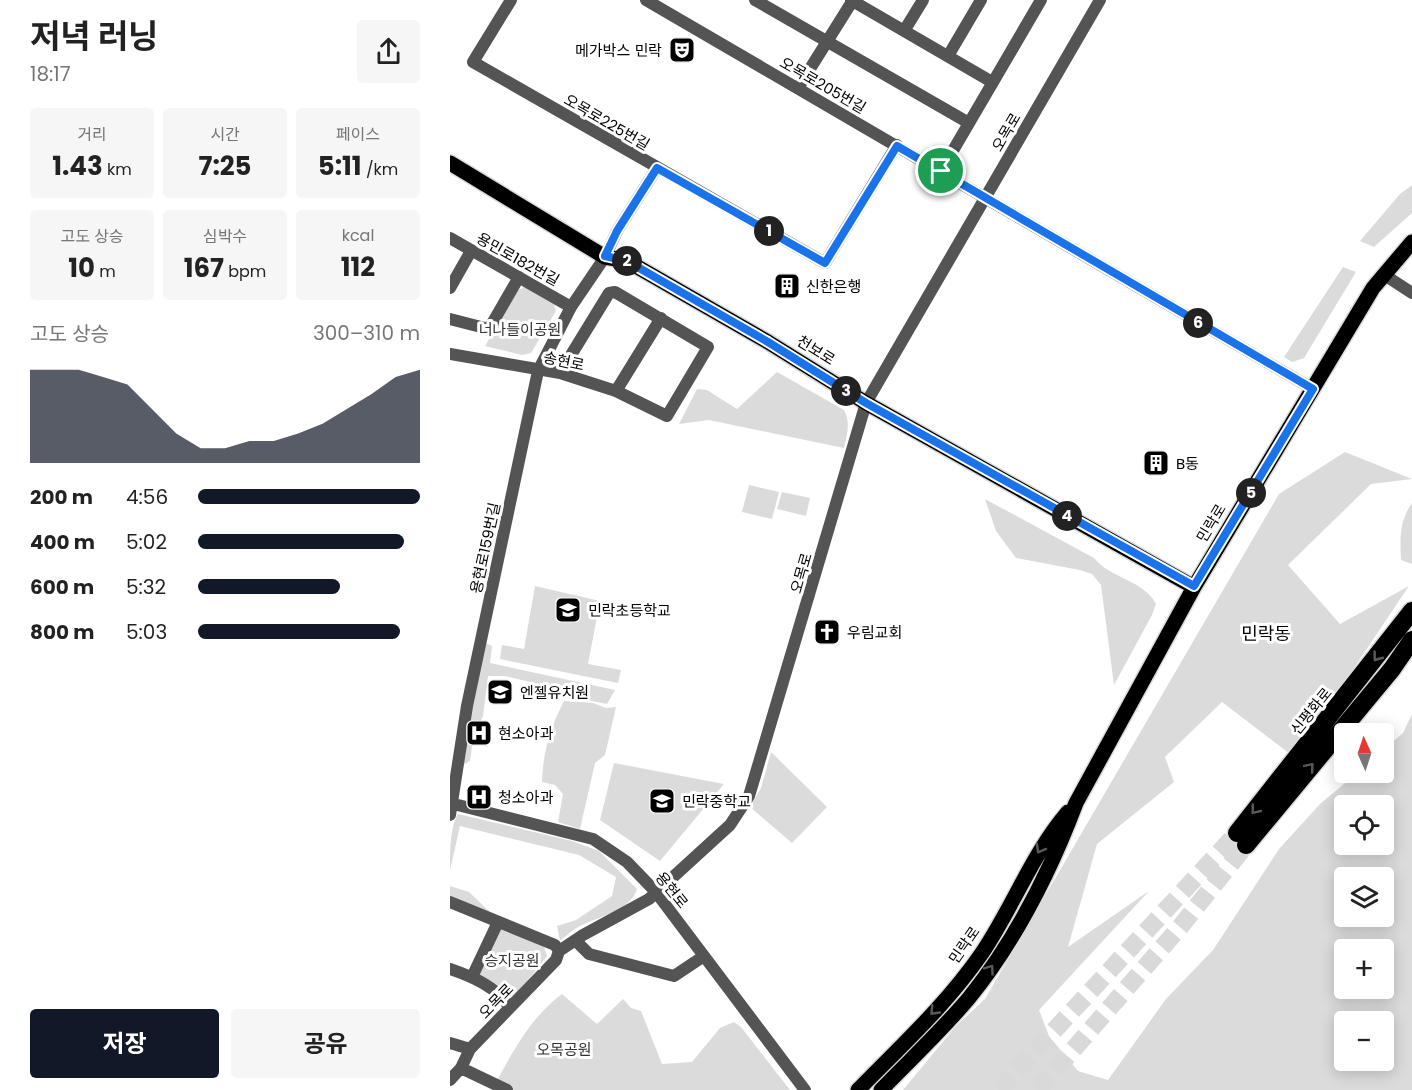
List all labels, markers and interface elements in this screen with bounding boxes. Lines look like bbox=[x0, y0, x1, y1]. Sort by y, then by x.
text: 저녁 러닝 bbox=[30, 13, 158, 60]
button: share bbox=[357, 20, 420, 83]
theatre icon: 메가박스 민락 bbox=[667, 35, 697, 65]
place label: 메가박스 민락 bbox=[575, 40, 662, 61]
street label: 오목로205번길 bbox=[776, 52, 870, 118]
text: 18:17 bbox=[30, 60, 71, 88]
street label: 오목로225번길 bbox=[560, 89, 654, 155]
street label: 오목로 bbox=[987, 109, 1025, 155]
text: 거리 bbox=[77, 123, 107, 146]
text: 시간 bbox=[210, 123, 240, 146]
text: 페이스 bbox=[336, 123, 380, 146]
pin bbox=[915, 145, 966, 196]
text: 1.43 bbox=[52, 148, 103, 184]
text: 7:25 bbox=[198, 148, 252, 184]
text: 5:11 bbox=[318, 148, 362, 184]
icon: arrive bbox=[924, 154, 957, 187]
text: km bbox=[103, 158, 132, 181]
text: /km bbox=[362, 158, 398, 181]
pin: 1 bbox=[754, 216, 784, 246]
text: 1 bbox=[766, 219, 772, 242]
text: kcal bbox=[342, 224, 374, 247]
text: 고도 상승 bbox=[60, 225, 124, 248]
text: 심박수 bbox=[203, 225, 247, 248]
street label: 용민로182번길 bbox=[473, 228, 563, 290]
pin: 2 bbox=[612, 246, 642, 276]
text: 112 bbox=[341, 249, 375, 285]
text: 2 bbox=[622, 249, 632, 272]
text: 10 bbox=[68, 250, 95, 286]
text: 167 bbox=[184, 250, 224, 286]
text: m bbox=[95, 260, 116, 283]
text: bpm bbox=[224, 260, 266, 283]
building icon: 신한은행 bbox=[772, 271, 802, 301]
place label: 신한은행 bbox=[806, 276, 861, 297]
pin: 6 bbox=[1183, 308, 1213, 338]
text: 6 bbox=[1193, 311, 1203, 334]
text: 300–310 m bbox=[313, 319, 420, 347]
park label: 너나들이공원 bbox=[479, 319, 561, 340]
text: 고도 상승 bbox=[30, 320, 109, 348]
street label: 천보로 bbox=[793, 330, 839, 370]
street label: 송현로 bbox=[542, 346, 586, 376]
pin: 3 bbox=[831, 376, 861, 406]
text: 3 bbox=[841, 379, 851, 402]
building icon: B동 bbox=[1141, 448, 1171, 478]
place label: B동 bbox=[1176, 453, 1199, 474]
pin: 5 bbox=[1236, 478, 1266, 508]
text: 5 bbox=[1246, 481, 1256, 504]
text: 200 m bbox=[30, 483, 93, 511]
text: 4:56 bbox=[126, 483, 168, 511]
street label: 용현로159번길 bbox=[465, 500, 505, 596]
street label: 민락로 bbox=[1191, 500, 1231, 546]
pin: 4 bbox=[1052, 501, 1082, 531]
text: 4 bbox=[1062, 504, 1072, 527]
text: 400 m bbox=[30, 528, 95, 556]
text: 5:02 bbox=[126, 528, 167, 556]
street label: 오목로 bbox=[785, 550, 817, 596]
text: 600 m bbox=[30, 573, 94, 601]
text: 5:32 bbox=[126, 573, 166, 601]
school or university icon: 민락초등학교 bbox=[553, 595, 583, 625]
place label: 민락초등학교 bbox=[588, 600, 671, 621]
church icon: 우림교회 bbox=[812, 617, 842, 647]
text: 800 m bbox=[30, 618, 94, 646]
text: 5:03 bbox=[126, 618, 167, 646]
district label: 민락동 bbox=[1241, 621, 1291, 646]
place label: 우림교회 bbox=[847, 622, 902, 643]
one-way arrow bbox=[1373, 651, 1384, 662]
school or university icon: 엔젤유치원 bbox=[485, 677, 515, 707]
place label: 엔젤유치원 bbox=[520, 682, 589, 703]
street label: 신평화로 bbox=[1285, 683, 1337, 739]
hospital icon: 현소아과 bbox=[464, 718, 494, 748]
place label: 현소아과 bbox=[498, 723, 553, 744]
north arrow bbox=[1334, 723, 1394, 783]
map controls bbox=[1334, 723, 1394, 1071]
one-way arrow bbox=[1303, 763, 1314, 774]
hospital icon: 청소아과 bbox=[464, 782, 494, 812]
school or university icon: 민락중학교 bbox=[647, 786, 677, 816]
place label: 청소아과 bbox=[498, 787, 553, 808]
place label: 민락중학교 bbox=[682, 791, 751, 812]
button: locate bbox=[1334, 795, 1394, 855]
one-way arrow bbox=[1251, 803, 1262, 814]
one-way arrow bbox=[1036, 843, 1047, 853]
street label: 용현로 bbox=[651, 867, 693, 913]
button: layers bbox=[1334, 867, 1394, 927]
street label: 민락로 bbox=[944, 922, 984, 968]
button: + bbox=[1334, 939, 1394, 999]
park label: 승지공원 bbox=[484, 950, 540, 971]
one-way arrow bbox=[983, 964, 994, 975]
street label: 오목로 bbox=[474, 979, 518, 1023]
one-way arrow bbox=[930, 1005, 941, 1015]
button: 저장 bbox=[30, 1009, 219, 1078]
button: 공유 bbox=[231, 1009, 420, 1078]
button: − bbox=[1334, 1011, 1394, 1071]
park label: 오목공원 bbox=[536, 1039, 592, 1060]

